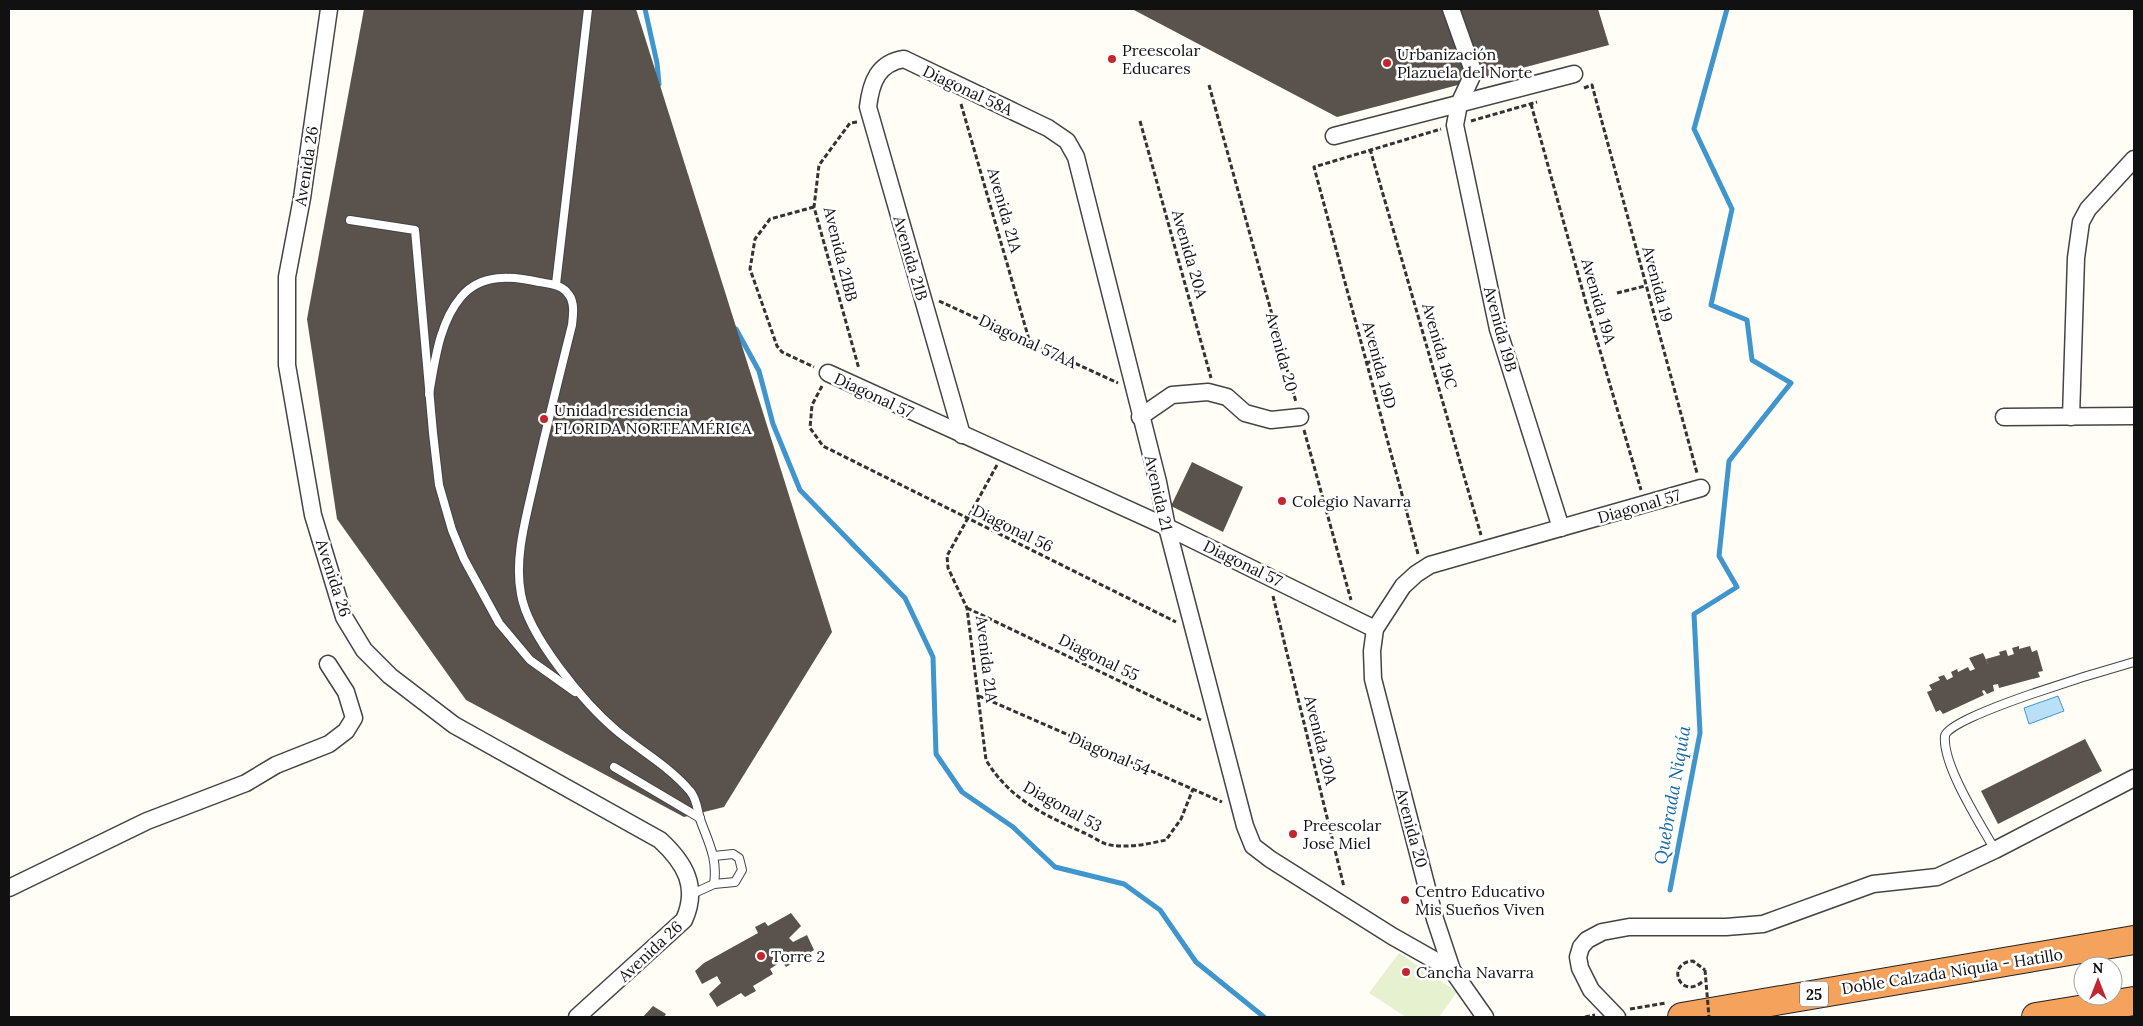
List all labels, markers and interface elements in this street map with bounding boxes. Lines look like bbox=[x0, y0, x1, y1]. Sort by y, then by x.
place label: Preescolar Educares bbox=[1122, 40, 1201, 78]
place label: Urbanización Plazuela del Norte bbox=[1397, 44, 1533, 82]
marker: Preescolar Educares bbox=[1106, 53, 1118, 65]
marker: Urbanización Plazuela del Norte bbox=[1381, 57, 1393, 69]
street label: Diagonal 58A bbox=[920, 60, 1017, 120]
street label: Avenida 26 bbox=[290, 125, 322, 208]
street label: Avenida 21A bbox=[983, 164, 1027, 256]
street label: Avenida 21BB bbox=[819, 204, 862, 303]
street label: Avenida 20A bbox=[1168, 206, 1212, 302]
street label: Avenida 21B bbox=[889, 212, 933, 303]
street label: Avenida 19 bbox=[1638, 243, 1678, 324]
street label: Avenida 19A bbox=[1577, 255, 1621, 347]
street label: Avenida 19B bbox=[1480, 283, 1522, 374]
street label: Avenida 19C bbox=[1418, 300, 1462, 391]
street label: Avenida 20 bbox=[1262, 309, 1302, 394]
street label: Diagonal 57AA bbox=[976, 310, 1081, 373]
street label: Avenida 19D bbox=[1358, 318, 1401, 411]
street label: Diagonal 57 bbox=[831, 368, 917, 422]
place label: Unidad residencia FLORIDA NORTEAMÉRICA bbox=[554, 400, 752, 438]
marker: Unidad residencia FLORIDA NORTEAMÉRICA bbox=[538, 413, 550, 425]
street label: Avenida 21 bbox=[1140, 452, 1177, 533]
street label: Diagonal 57 bbox=[1595, 484, 1683, 527]
place label: Colegio Navarra bbox=[1292, 491, 1411, 511]
marker: Colegio Navarra bbox=[1276, 495, 1288, 507]
street label: Diagonal 56 bbox=[969, 500, 1057, 556]
street label: Diagonal 57 bbox=[1200, 535, 1286, 591]
street label: Avenida 26 bbox=[312, 536, 356, 619]
street label: Avenida 21A bbox=[972, 613, 1002, 704]
street label: Diagonal 55 bbox=[1056, 629, 1142, 685]
street label: Avenida 20A bbox=[1300, 692, 1342, 788]
water label: Quebrada Niquía bbox=[1648, 724, 1696, 866]
street label: Diagonal 54 bbox=[1066, 727, 1154, 779]
street label: Diagonal 53 bbox=[1020, 776, 1106, 836]
street label: Avenida 20 bbox=[1392, 785, 1432, 870]
place label: Preescolar Jose Miel bbox=[1302, 815, 1382, 853]
marker: Preescolar Jose Miel bbox=[1287, 828, 1299, 840]
place label: Centro Educativo Mis Sueños Viven bbox=[1415, 881, 1545, 919]
marker: Centro Educativo Mis Sueños Viven bbox=[1399, 894, 1411, 906]
street label: Avenida 26 bbox=[613, 916, 686, 986]
street label: Doble Calzada Niquia - Hatillo bbox=[1840, 944, 2064, 998]
place label: Torre 2 bbox=[771, 946, 825, 966]
marker: Torre 2 bbox=[755, 950, 767, 962]
north arrow bbox=[2073, 956, 2123, 1006]
text: N bbox=[2093, 959, 2104, 977]
place label: Cancha Navarra bbox=[1416, 962, 1534, 982]
marker: Cancha Navarra bbox=[1400, 966, 1412, 978]
road number: 25 bbox=[1800, 982, 1828, 1006]

